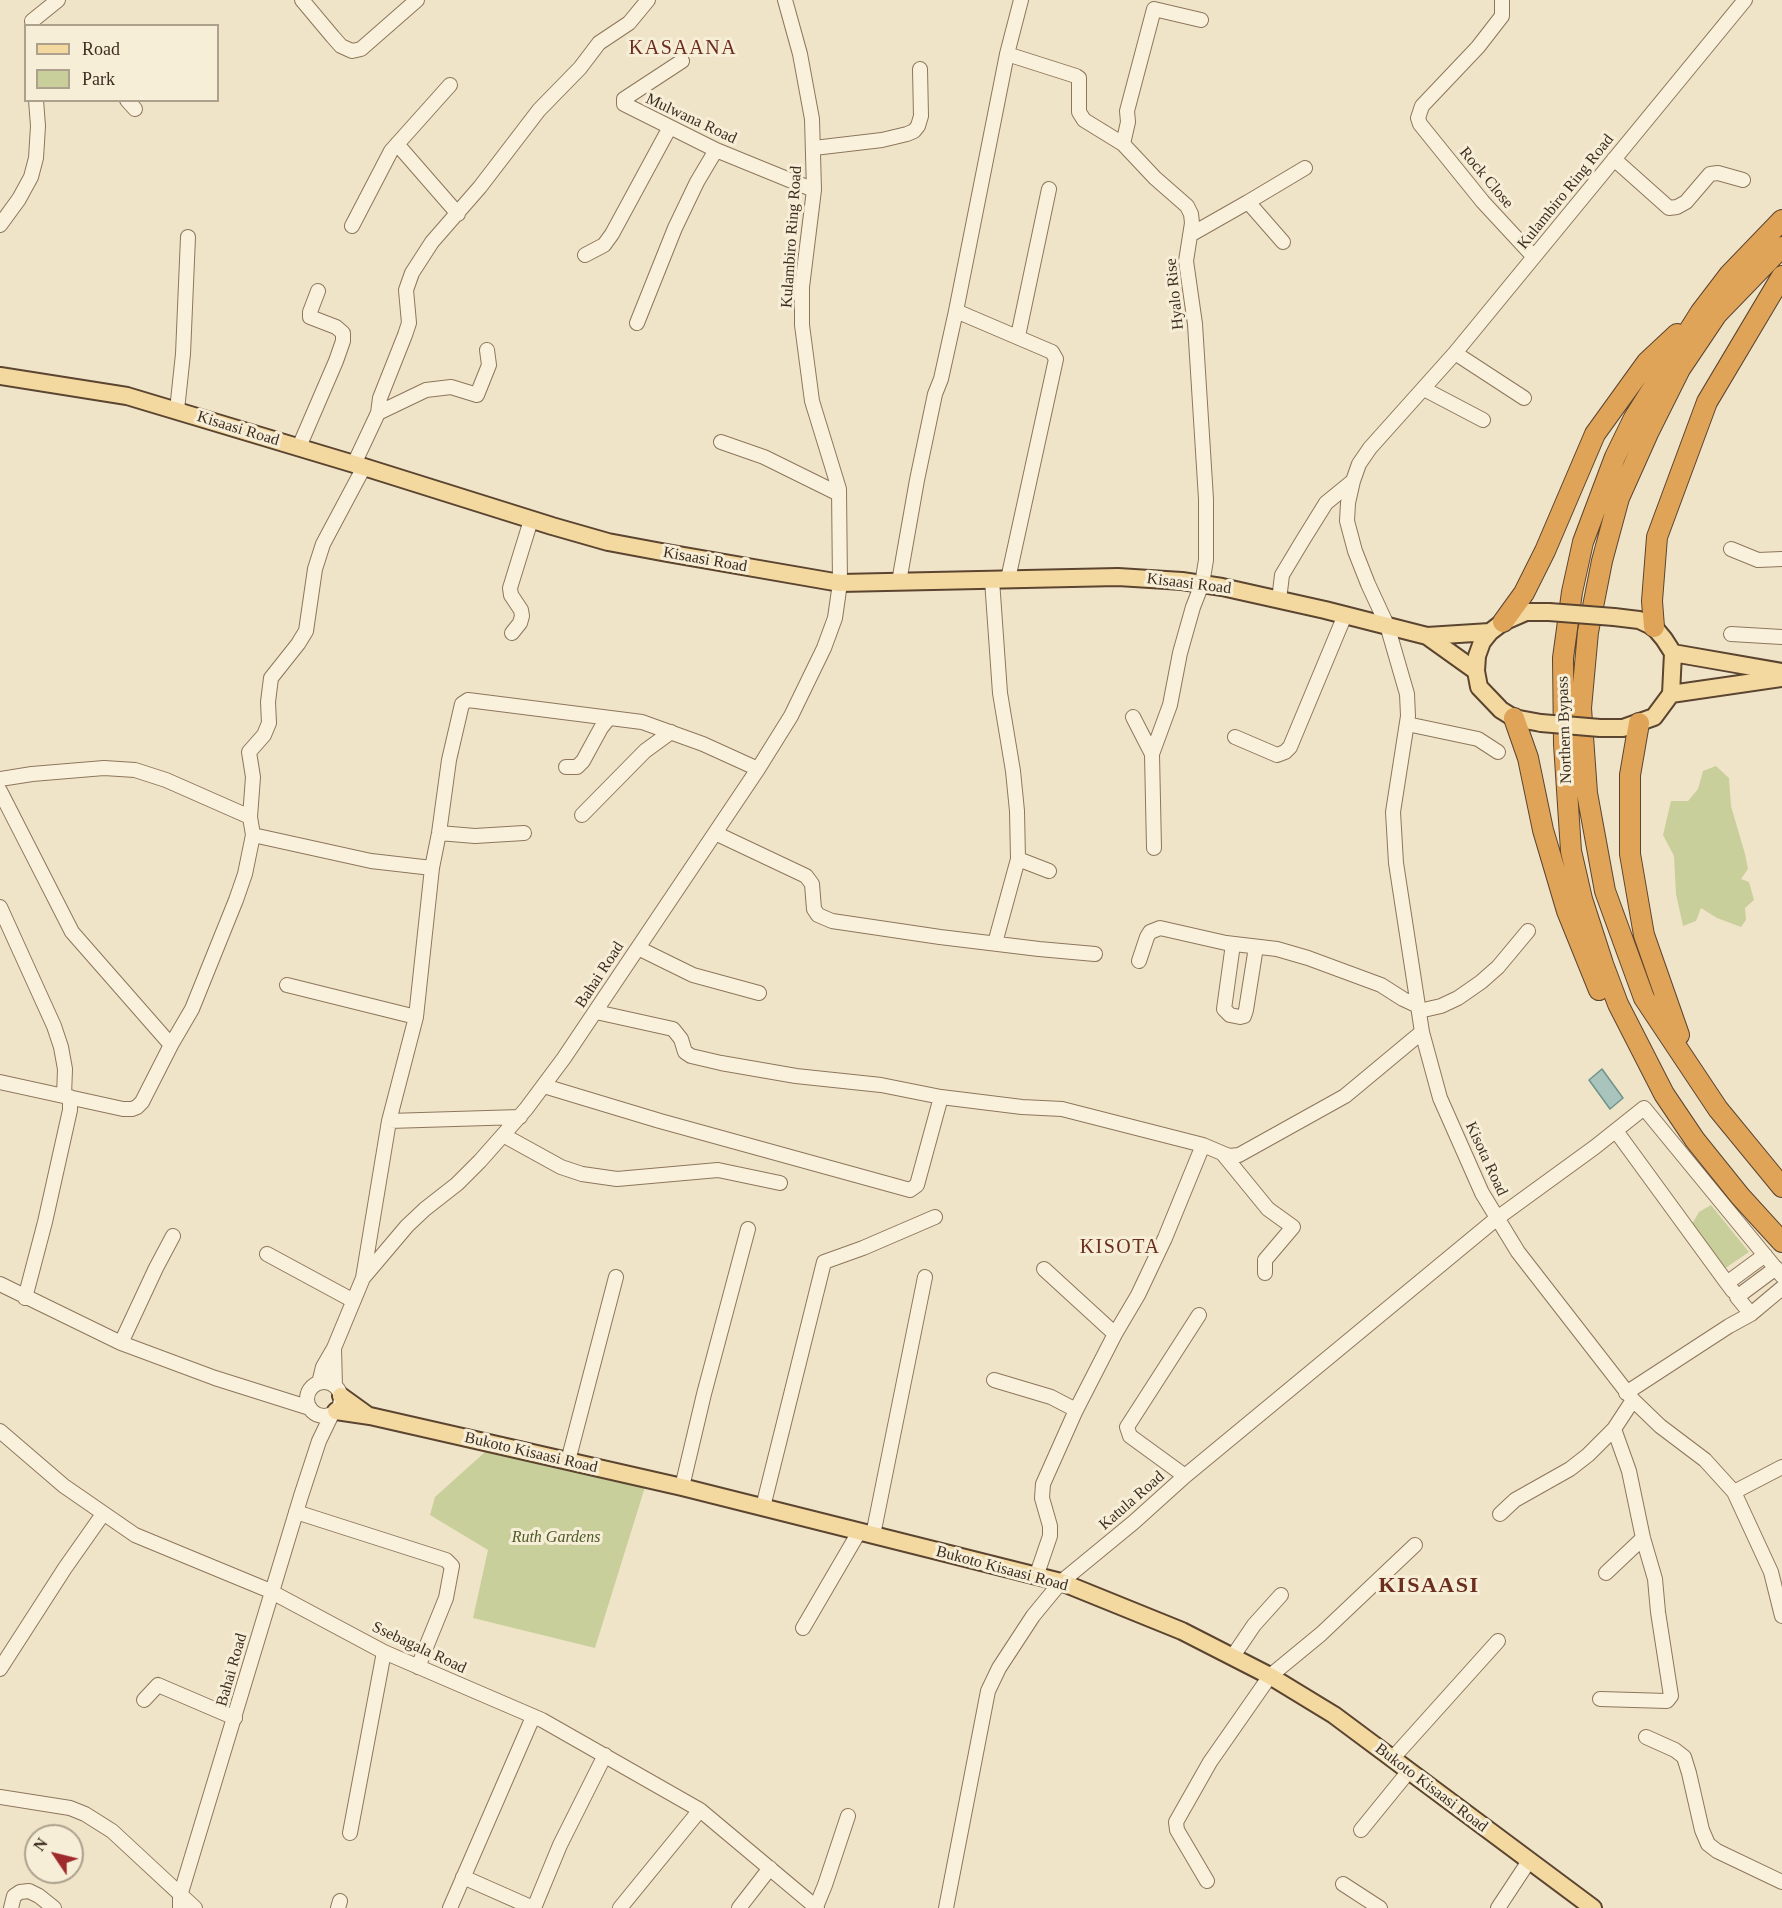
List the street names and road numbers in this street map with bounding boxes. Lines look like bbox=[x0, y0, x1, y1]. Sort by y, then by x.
street label: Mulwana Road bbox=[642, 90, 740, 148]
street label: Kulambiro Ring Road bbox=[1514, 131, 1618, 253]
street label: Rock Close bbox=[1455, 143, 1517, 213]
street label: Kulambiro Ring Road bbox=[777, 165, 807, 309]
street label: Hyalo Rise bbox=[1162, 257, 1188, 331]
street label: Kisaasi Road bbox=[195, 407, 281, 451]
street label: Kisaasi Road bbox=[662, 543, 748, 577]
street label: Kisaasi Road bbox=[1146, 569, 1232, 599]
street label: Northern Bypass bbox=[1554, 676, 1576, 784]
street label: Bahai Road bbox=[571, 938, 629, 1012]
street label: Kisota Road bbox=[1460, 1119, 1512, 1199]
street label: Bukoto Kisaasi Road bbox=[463, 1428, 599, 1478]
street label: Katula Road bbox=[1095, 1467, 1169, 1535]
street label: Bukoto Kisaasi Road bbox=[934, 1542, 1070, 1596]
street label: Ssebagala Road bbox=[369, 1618, 469, 1678]
street label: Bahai Road bbox=[212, 1631, 252, 1709]
street label: Bukoto Kisaasi Road bbox=[1371, 1739, 1491, 1837]

